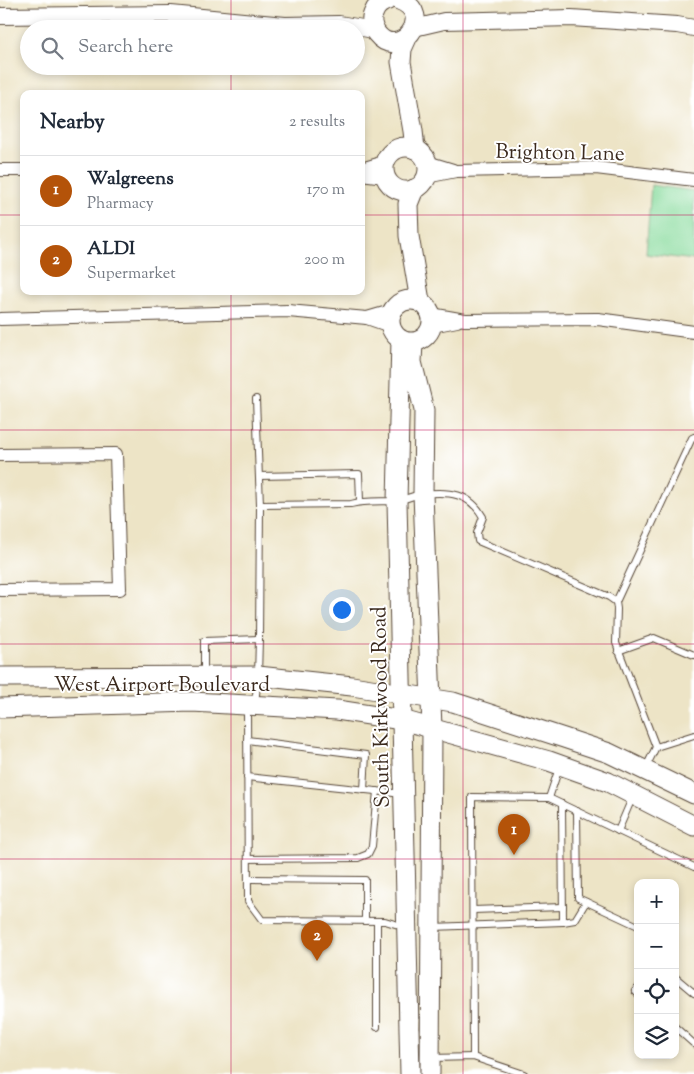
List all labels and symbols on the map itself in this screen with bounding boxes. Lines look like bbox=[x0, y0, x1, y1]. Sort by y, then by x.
street label: Brighton Lane bbox=[495, 138, 625, 170]
your location bbox=[329, 597, 355, 623]
street label: South Kirkwood Road bbox=[365, 606, 399, 808]
street label: West Airport Boulevard bbox=[54, 671, 270, 701]
pin: 1 bbox=[498, 814, 530, 855]
pin: 2 bbox=[301, 920, 333, 961]

